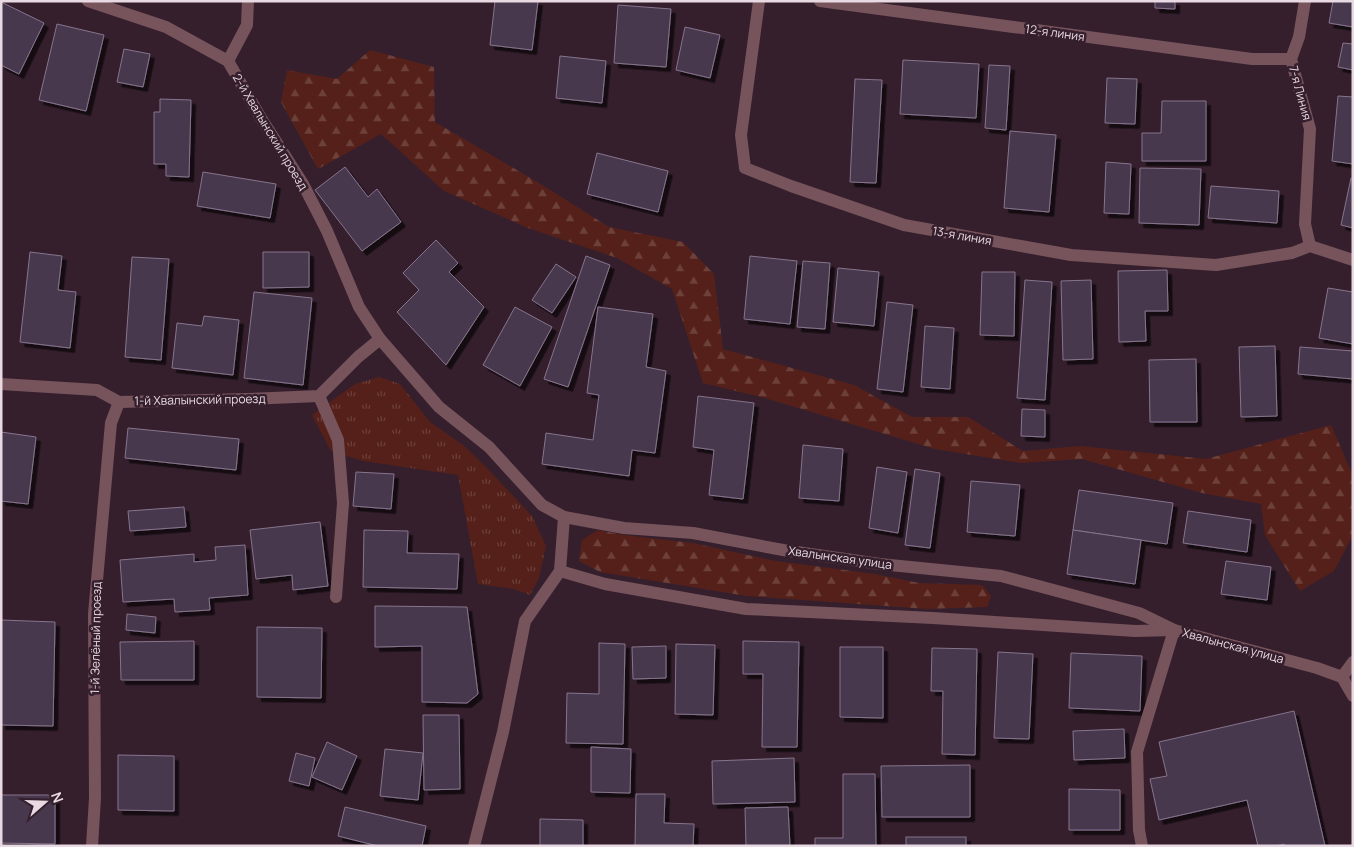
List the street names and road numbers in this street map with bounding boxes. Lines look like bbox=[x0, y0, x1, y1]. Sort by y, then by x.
street label: 12-я линия bbox=[1024, 20, 1086, 45]
street label: 7-я Линия bbox=[1285, 64, 1316, 122]
street label: 2-й Хвалынский проезд bbox=[229, 70, 312, 193]
street label: 13-я линия bbox=[931, 222, 993, 249]
street label: 1-й Хвалынский проезд bbox=[134, 390, 266, 409]
street label: Хвалынская улица bbox=[787, 542, 893, 573]
street label: 1-й Зелёный проезд bbox=[86, 582, 105, 694]
street label: Хвалынская улица bbox=[1180, 624, 1286, 667]

